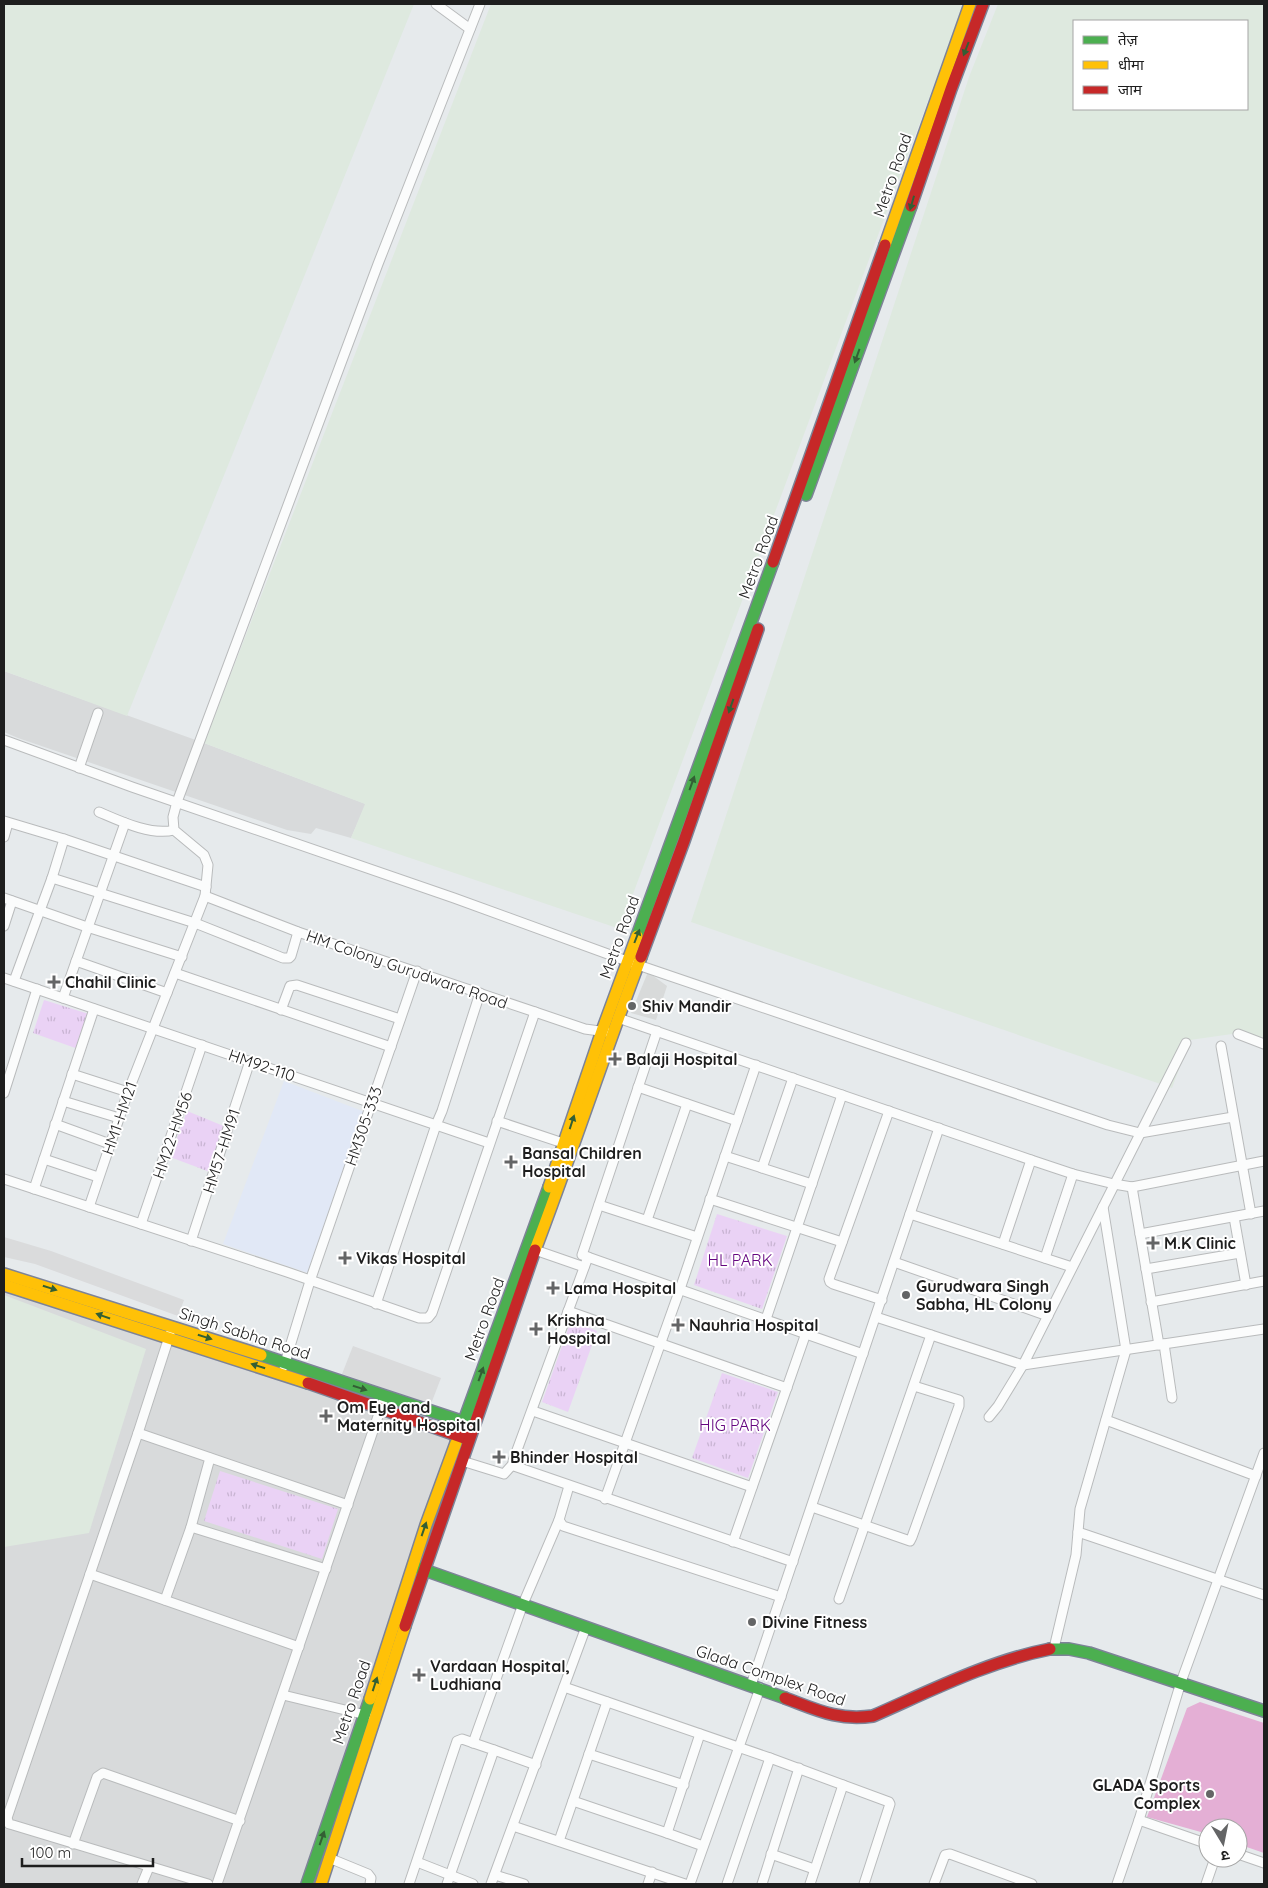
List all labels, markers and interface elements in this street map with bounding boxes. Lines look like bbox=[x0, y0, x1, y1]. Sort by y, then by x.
legend bbox=[1073, 20, 1248, 110]
text: तेज़ bbox=[1118, 30, 1139, 49]
one-way arrow bbox=[961, 42, 969, 57]
text: धीमा bbox=[1118, 55, 1145, 74]
text: जाम bbox=[1118, 80, 1143, 99]
street label: Metro Road bbox=[868, 131, 916, 219]
one-way arrow bbox=[908, 195, 916, 210]
one-way arrow bbox=[853, 348, 860, 363]
street label: Metro Road bbox=[734, 513, 782, 601]
one-way arrow bbox=[727, 699, 735, 714]
one-way arrow bbox=[688, 775, 696, 790]
street label: Metro Road bbox=[595, 893, 643, 981]
street label: HM Colony Gurudwara Road bbox=[304, 925, 510, 1013]
one-way arrow bbox=[633, 928, 641, 943]
place label: Chahil Clinic bbox=[65, 972, 156, 992]
marker: Chahil Clinic bbox=[47, 975, 61, 989]
place label: Shiv Mandir bbox=[642, 996, 732, 1016]
marker: Shiv Mandir bbox=[626, 1000, 638, 1012]
street label: HM92-110 bbox=[226, 1044, 298, 1086]
place label: Balaji Hospital bbox=[626, 1049, 738, 1069]
marker: Balaji Hospital bbox=[608, 1052, 622, 1066]
street label: HM1-HM21 bbox=[97, 1079, 141, 1157]
street label: HM305-333 bbox=[340, 1084, 386, 1168]
street label: HM22-HM56 bbox=[148, 1088, 196, 1181]
street label: HM57-HM91 bbox=[198, 1106, 244, 1196]
one-way arrow bbox=[569, 1115, 576, 1130]
place label: Bansal Children Hospital bbox=[522, 1143, 642, 1181]
marker: Bansal Children Hospital bbox=[504, 1155, 518, 1169]
place label: M.K Clinic bbox=[1164, 1233, 1236, 1253]
marker: M.K Clinic bbox=[1146, 1236, 1160, 1250]
place label: Vikas Hospital bbox=[356, 1248, 466, 1268]
park label: HL PARK bbox=[707, 1250, 773, 1270]
marker: Vikas Hospital bbox=[338, 1251, 352, 1265]
street label: Metro Road bbox=[460, 1275, 508, 1363]
place label: Gurudwara Singh Sabha, HL Colony bbox=[916, 1276, 1052, 1314]
place label: Lama Hospital bbox=[564, 1278, 676, 1298]
marker: Lama Hospital bbox=[546, 1281, 560, 1295]
one-way arrow bbox=[43, 1285, 58, 1292]
marker: Gurudwara Singh Sabha, HL Colony bbox=[900, 1289, 912, 1301]
street label: Singh Sabha Road bbox=[177, 1302, 313, 1364]
place label: Krishna Hospital bbox=[547, 1310, 611, 1348]
one-way arrow bbox=[95, 1312, 110, 1320]
place label: Nauhria Hospital bbox=[689, 1315, 819, 1335]
marker: Nauhria Hospital bbox=[671, 1318, 685, 1332]
marker: Krishna Hospital bbox=[529, 1322, 543, 1336]
one-way arrow bbox=[198, 1333, 213, 1341]
one-way arrow bbox=[250, 1362, 265, 1370]
one-way arrow bbox=[477, 1366, 485, 1381]
one-way arrow bbox=[353, 1384, 368, 1392]
place label: Om Eye and Maternity Hospital bbox=[337, 1397, 481, 1435]
marker: Om Eye and Maternity Hospital bbox=[319, 1409, 333, 1423]
park label: HIG PARK bbox=[699, 1415, 771, 1435]
place label: Bhinder Hospital bbox=[510, 1447, 638, 1467]
marker: Bhinder Hospital bbox=[492, 1450, 506, 1464]
one-way arrow bbox=[421, 1522, 428, 1537]
place label: Divine Fitness bbox=[762, 1612, 867, 1632]
marker: Divine Fitness bbox=[746, 1616, 758, 1628]
street label: Glada Complex Road bbox=[694, 1640, 848, 1710]
place label: Vardaan Hospital, Ludhiana bbox=[430, 1656, 570, 1694]
street label: Metro Road bbox=[327, 1658, 375, 1746]
marker: Vardaan Hospital, Ludhiana bbox=[412, 1668, 426, 1682]
one-way arrow bbox=[371, 1677, 379, 1692]
place label: GLADA Sports Complex bbox=[1092, 1775, 1200, 1813]
marker: GLADA Sports Complex bbox=[1204, 1788, 1216, 1800]
north arrow bbox=[1198, 1818, 1248, 1868]
one-way arrow bbox=[319, 1830, 326, 1845]
scale bar bbox=[22, 1836, 154, 1868]
text: 100 m bbox=[30, 1843, 71, 1862]
text: उ bbox=[1219, 1846, 1231, 1866]

